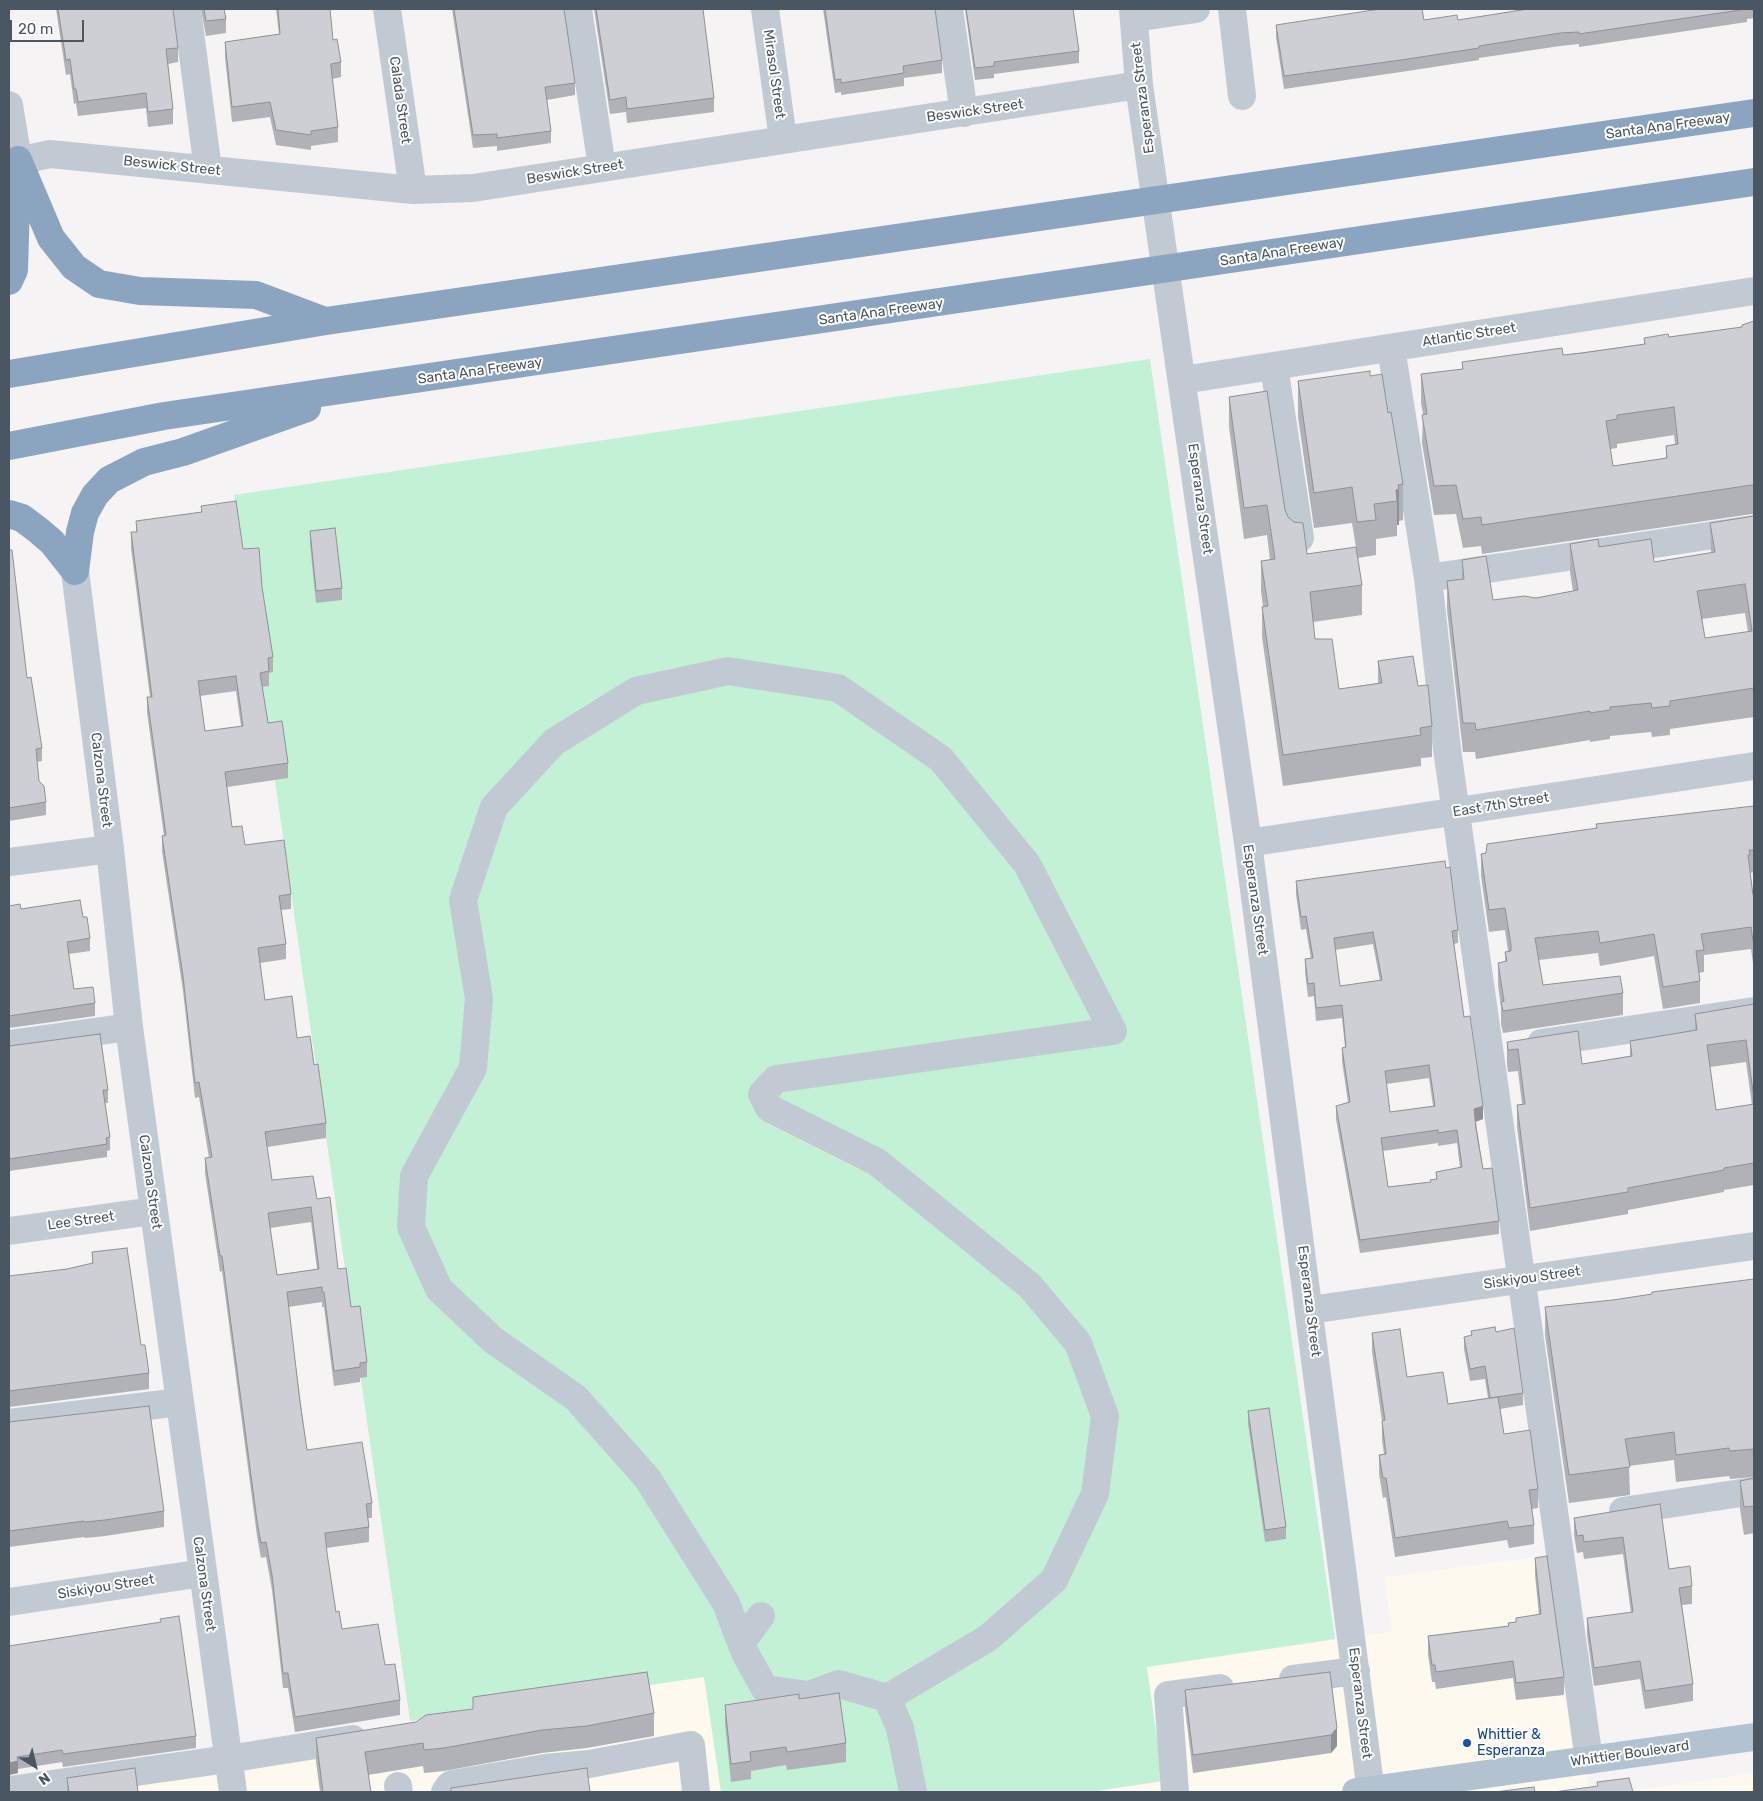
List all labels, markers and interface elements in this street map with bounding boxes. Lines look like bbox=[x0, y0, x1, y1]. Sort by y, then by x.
scale bar bbox=[12, 10, 86, 42]
text: 20 m bbox=[18, 20, 53, 38]
street label: Mirasol Street bbox=[759, 28, 789, 120]
street label: Esperanza Street bbox=[1128, 41, 1158, 155]
street label: Calada Street bbox=[386, 55, 414, 145]
street label: Beswick Street bbox=[926, 96, 1024, 126]
street label: Santa Ana Freeway bbox=[1605, 109, 1731, 143]
street label: Beswick Street bbox=[123, 153, 221, 179]
street label: Beswick Street bbox=[525, 156, 625, 188]
street label: Santa Ana Freeway bbox=[1219, 234, 1345, 270]
street label: Santa Ana Freeway bbox=[818, 295, 944, 329]
street label: Atlantic Street bbox=[1421, 319, 1517, 351]
street label: Santa Ana Freeway bbox=[417, 354, 543, 388]
street label: Esperanza Street bbox=[1184, 442, 1216, 556]
street label: Calzona Street bbox=[87, 732, 115, 828]
street label: East 7th Street bbox=[1452, 789, 1550, 821]
street label: Esperanza Street bbox=[1239, 843, 1271, 957]
street label: Calzona Street bbox=[135, 1133, 165, 1231]
street label: Lee Street bbox=[46, 1208, 116, 1234]
street label: Esperanza Street bbox=[1294, 1244, 1324, 1358]
street label: Siskiyou Street bbox=[1482, 1263, 1582, 1293]
street label: Calzona Street bbox=[189, 1535, 219, 1633]
street label: Siskiyou Street bbox=[56, 1571, 156, 1603]
street label: Esperanza Street bbox=[1345, 1646, 1375, 1760]
place label: Whittier & Esperanza bbox=[1477, 1727, 1545, 1760]
marker: Whittier & Esperanza bbox=[1461, 1737, 1473, 1749]
street label: Whittier Boulevard bbox=[1570, 1737, 1690, 1771]
north arrow bbox=[10, 1741, 60, 1791]
text: N bbox=[35, 1769, 53, 1788]

